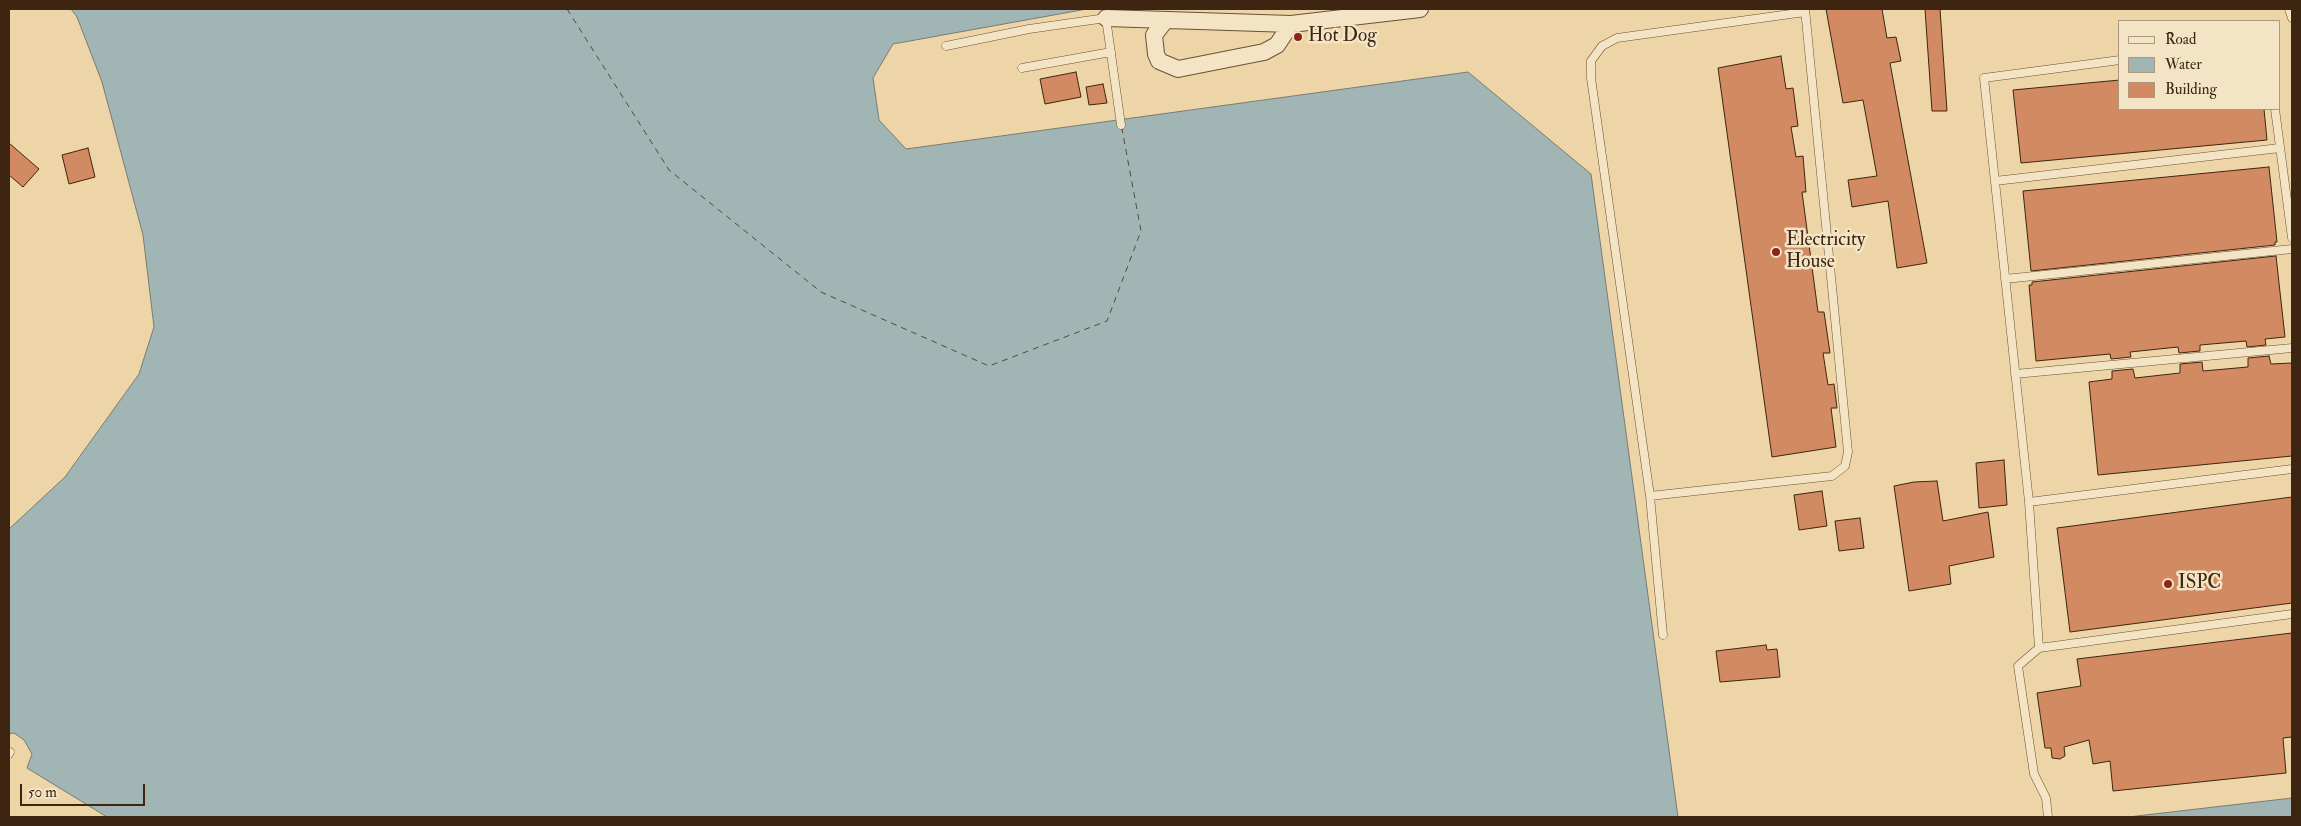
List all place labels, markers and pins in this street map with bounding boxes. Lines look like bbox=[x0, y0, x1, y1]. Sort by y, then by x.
place label: Hot Dog bbox=[1308, 26, 1377, 48]
marker: Hot Dog bbox=[1292, 31, 1304, 43]
place label: Electricity House bbox=[1786, 230, 1865, 274]
marker: Electricity House bbox=[1770, 246, 1782, 258]
place label: ISPC bbox=[2178, 573, 2221, 595]
marker: ISPC bbox=[2162, 578, 2174, 590]

